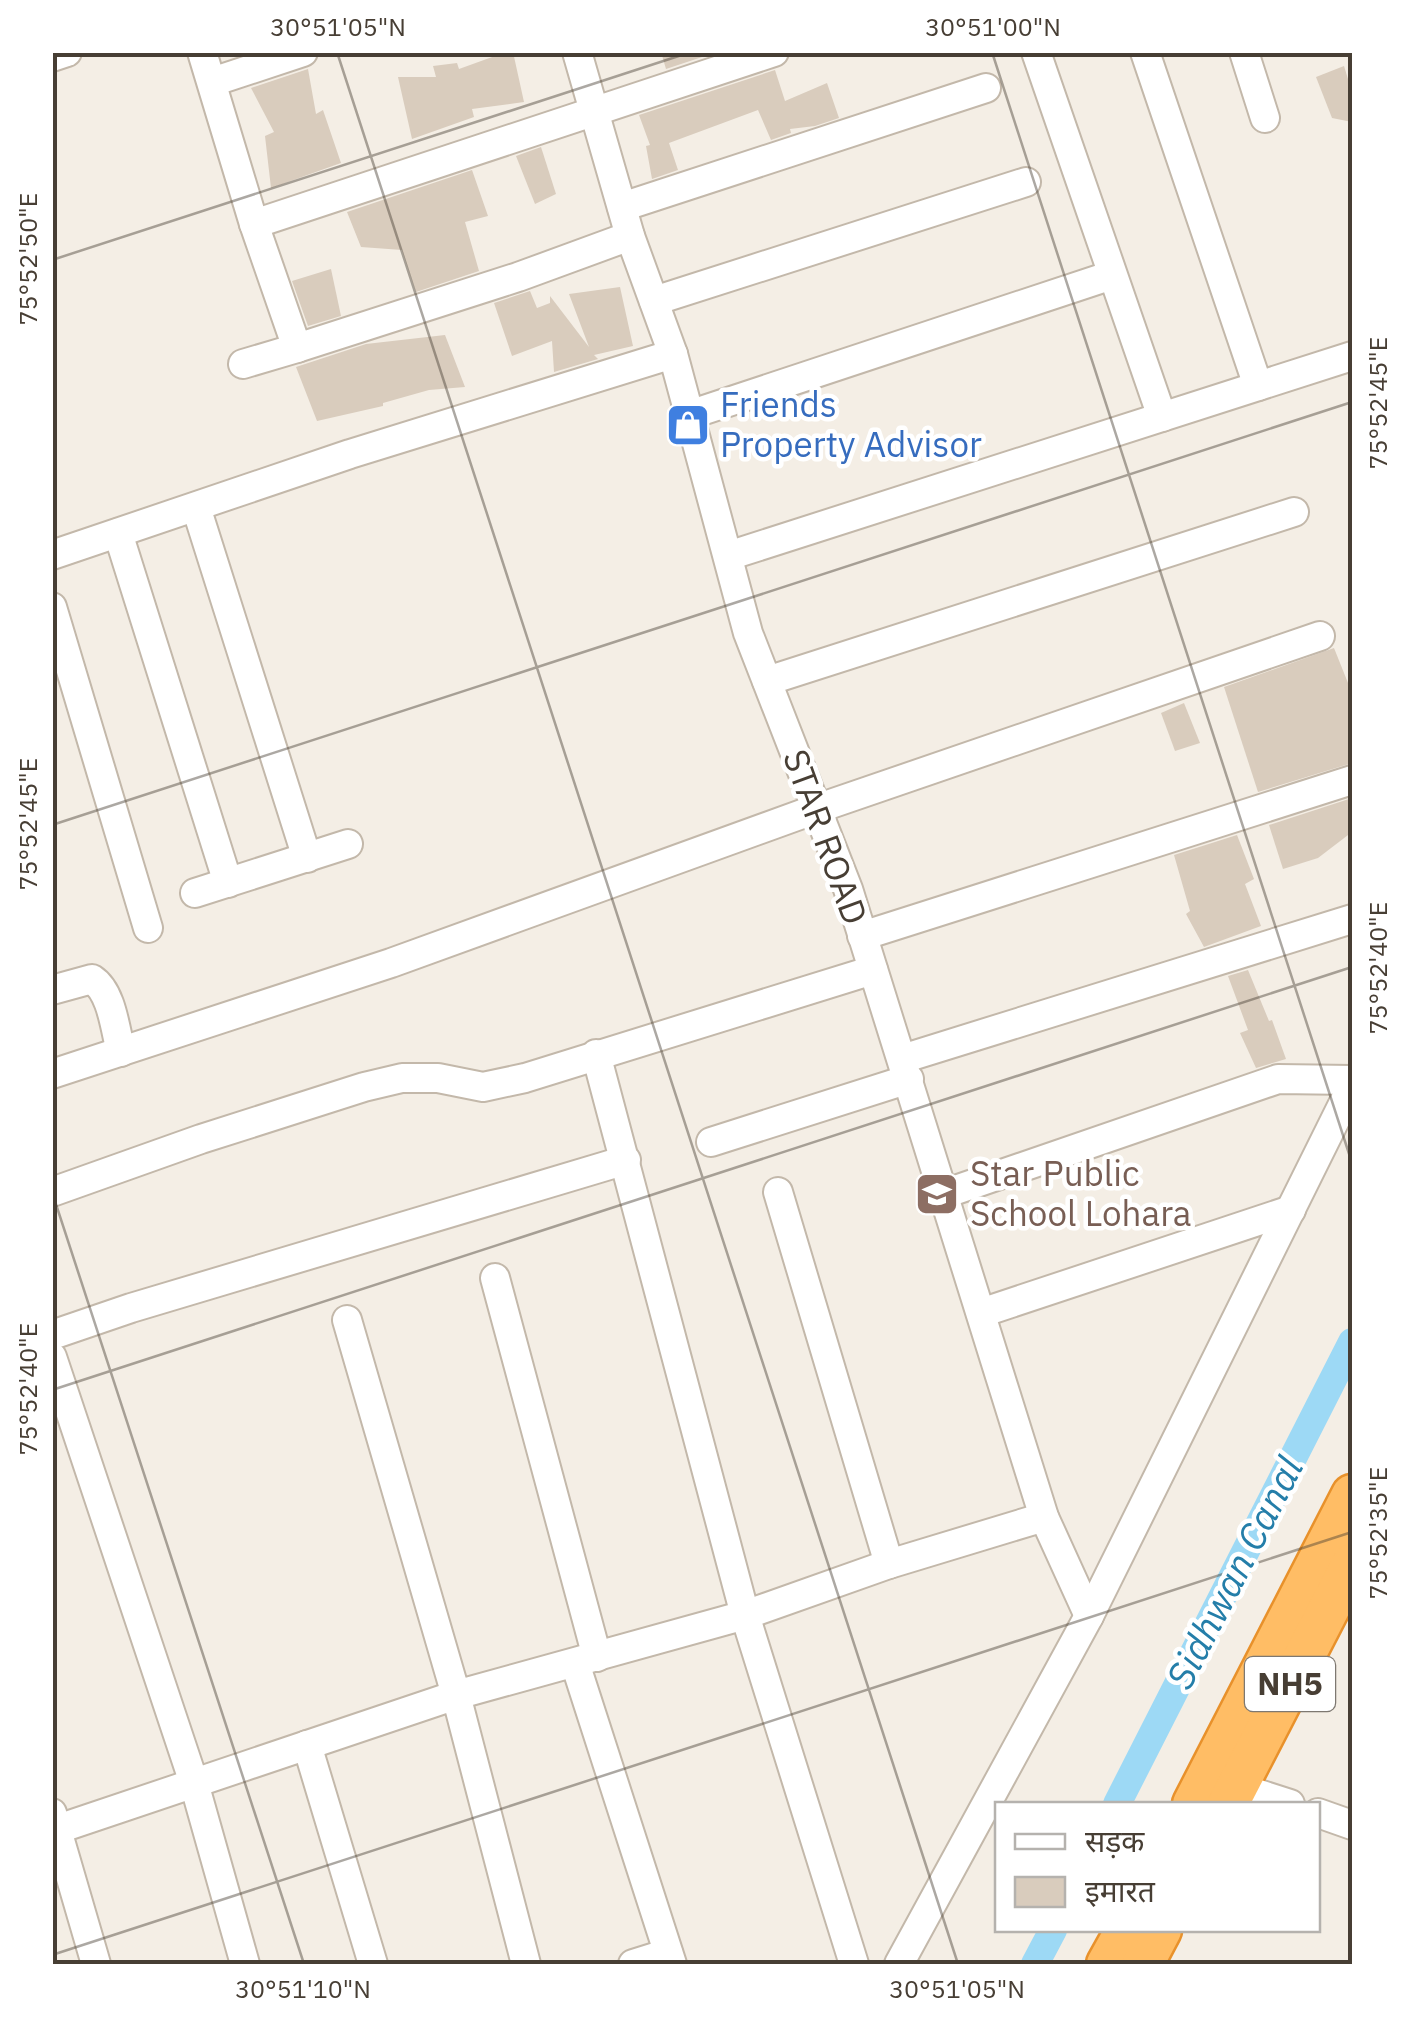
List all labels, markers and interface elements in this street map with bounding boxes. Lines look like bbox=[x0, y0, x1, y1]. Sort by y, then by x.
text: 30°51'05"N bbox=[270, 10, 406, 43]
text: 30°51'00"N bbox=[925, 10, 1061, 43]
text: 75°52'50"E bbox=[11, 193, 44, 325]
text: 75°52'45"E bbox=[1361, 337, 1394, 469]
place label: Friends Property Advisor bbox=[720, 381, 982, 467]
shop icon: Friends Property Advisor bbox=[665, 402, 711, 448]
street label: STAR ROAD bbox=[773, 743, 879, 930]
text: 75°52'45"E bbox=[11, 758, 44, 890]
text: 75°52'40"E bbox=[1361, 902, 1394, 1034]
place label: Star Public School Lohara bbox=[970, 1150, 1192, 1236]
school or university icon: Star Public School Lohara bbox=[914, 1171, 960, 1217]
text: 75°52'40"E bbox=[11, 1323, 44, 1455]
water label: Sidhwan Canal bbox=[1154, 1448, 1313, 1696]
text: 75°52'35"E bbox=[1361, 1467, 1394, 1599]
road number: NH5 bbox=[1245, 1657, 1335, 1711]
legend bbox=[995, 1802, 1320, 1932]
text: सड़क bbox=[1085, 1821, 1145, 1860]
text: इमारत bbox=[1085, 1871, 1156, 1910]
text: 30°51'10"N bbox=[235, 1972, 371, 2005]
text: 30°51'05"N bbox=[889, 1972, 1025, 2005]

